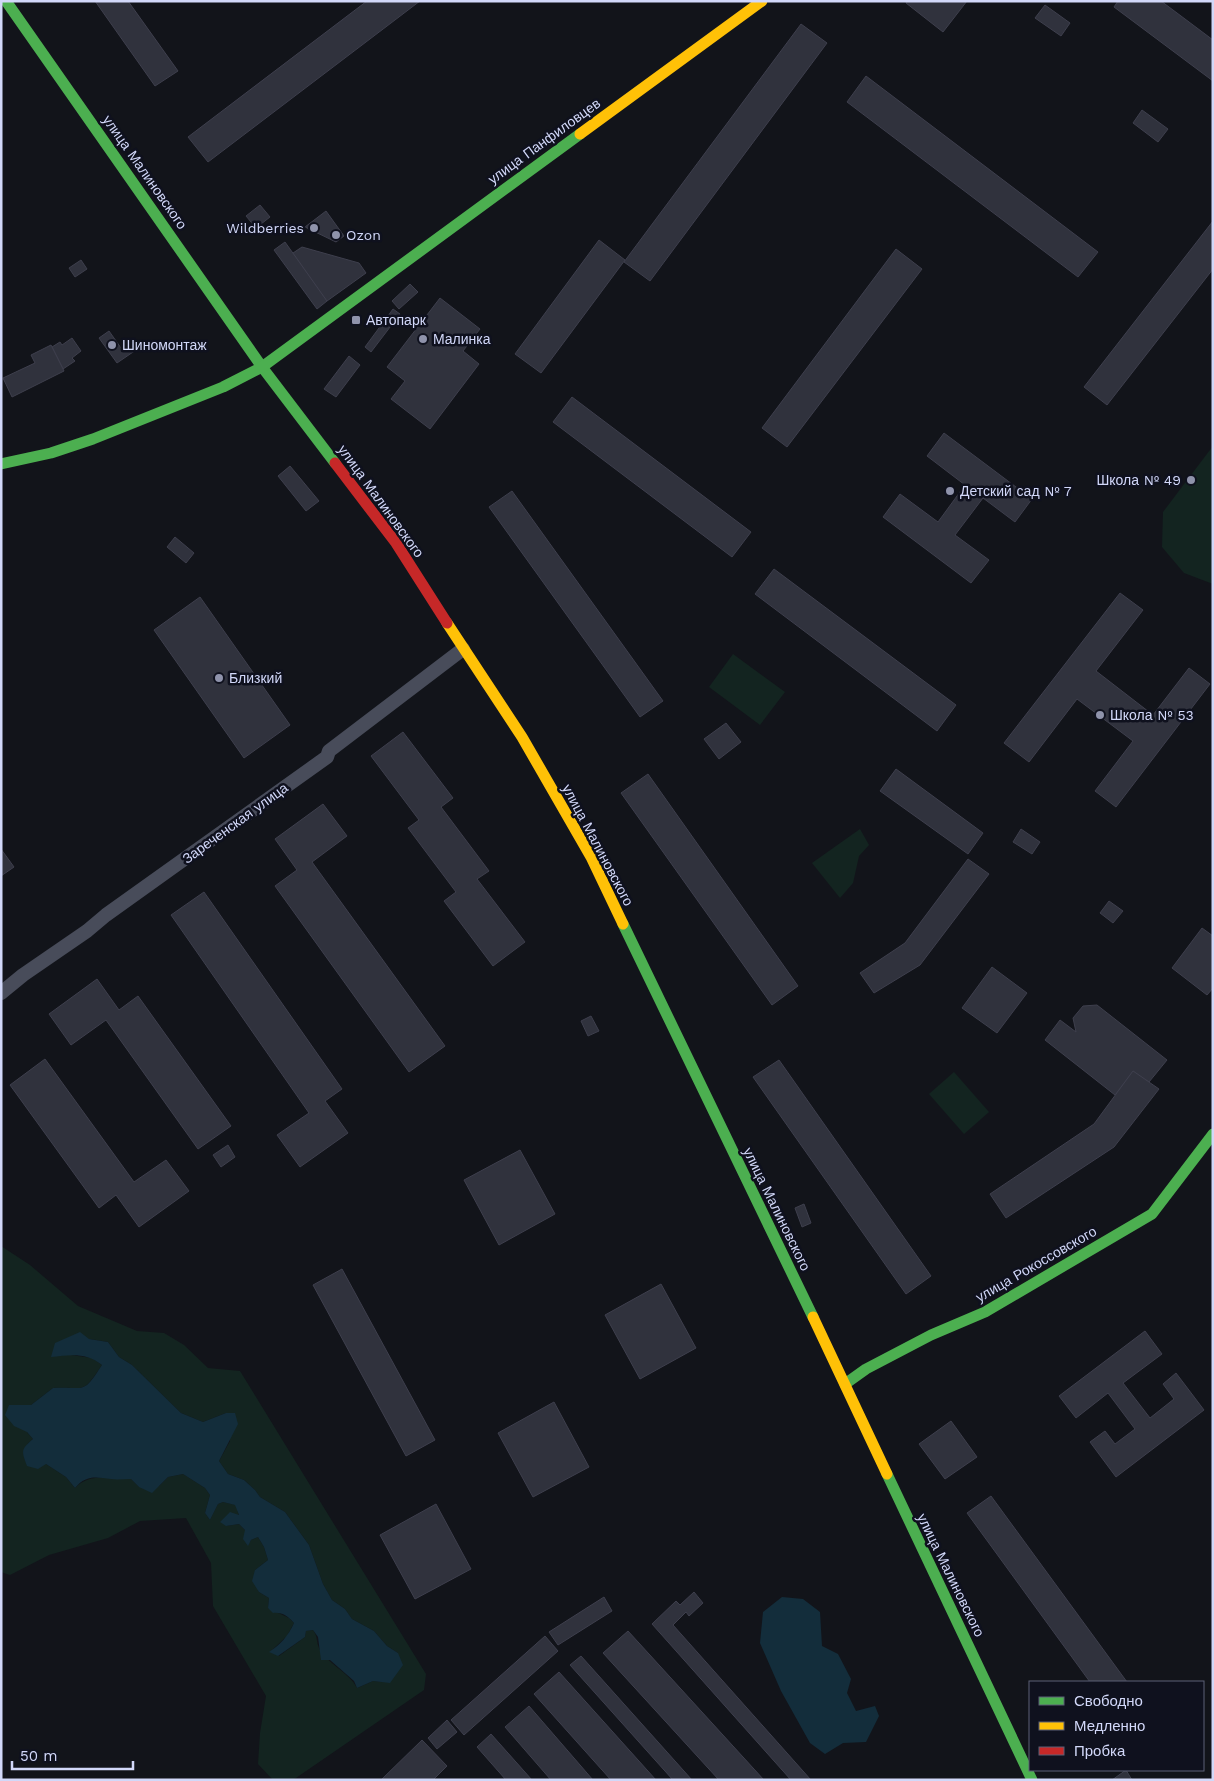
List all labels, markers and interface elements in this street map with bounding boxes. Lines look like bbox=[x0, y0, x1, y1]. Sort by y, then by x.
street label: улица Панфиловцев bbox=[485, 95, 603, 187]
street label: улица Малиновского bbox=[100, 112, 190, 232]
place label: Wildberries bbox=[226, 220, 304, 236]
marker: Wildberries bbox=[308, 222, 320, 234]
place label: Ozon bbox=[346, 227, 381, 243]
marker: Ozon bbox=[330, 229, 342, 241]
place label: Автопарк bbox=[366, 312, 427, 328]
marker: Автопарк bbox=[350, 314, 362, 326]
place label: Малинка bbox=[433, 331, 491, 347]
marker: Малинка bbox=[417, 333, 429, 345]
place label: Шиномонтаж bbox=[122, 337, 207, 353]
marker: Шиномонтаж bbox=[106, 339, 118, 351]
street label: улица Малиновского bbox=[335, 442, 427, 561]
place label: Школа № 49 bbox=[1096, 472, 1181, 488]
marker: Школа № 49 bbox=[1185, 474, 1197, 486]
place label: Детский сад № 7 bbox=[960, 483, 1072, 499]
marker: Детский сад № 7 bbox=[944, 485, 956, 497]
place label: Близкий bbox=[229, 670, 282, 686]
marker: Близкий bbox=[213, 672, 225, 684]
place label: Школа № 53 bbox=[1110, 707, 1194, 723]
marker: Школа № 53 bbox=[1094, 709, 1106, 721]
street label: Зареченская улица bbox=[179, 779, 291, 867]
street label: улица Малиновского bbox=[559, 782, 637, 909]
street label: улица Малиновского bbox=[740, 1145, 814, 1274]
street label: улица Рокоссовского bbox=[973, 1223, 1099, 1305]
street label: улица Малиновского bbox=[914, 1511, 988, 1640]
legend bbox=[1029, 1681, 1204, 1771]
text: Свободно bbox=[1074, 1692, 1143, 1710]
text: Медленно bbox=[1074, 1717, 1145, 1735]
scale bar bbox=[12, 1738, 134, 1770]
text: Пробка bbox=[1074, 1742, 1126, 1760]
text: 50 m bbox=[20, 1747, 57, 1765]

